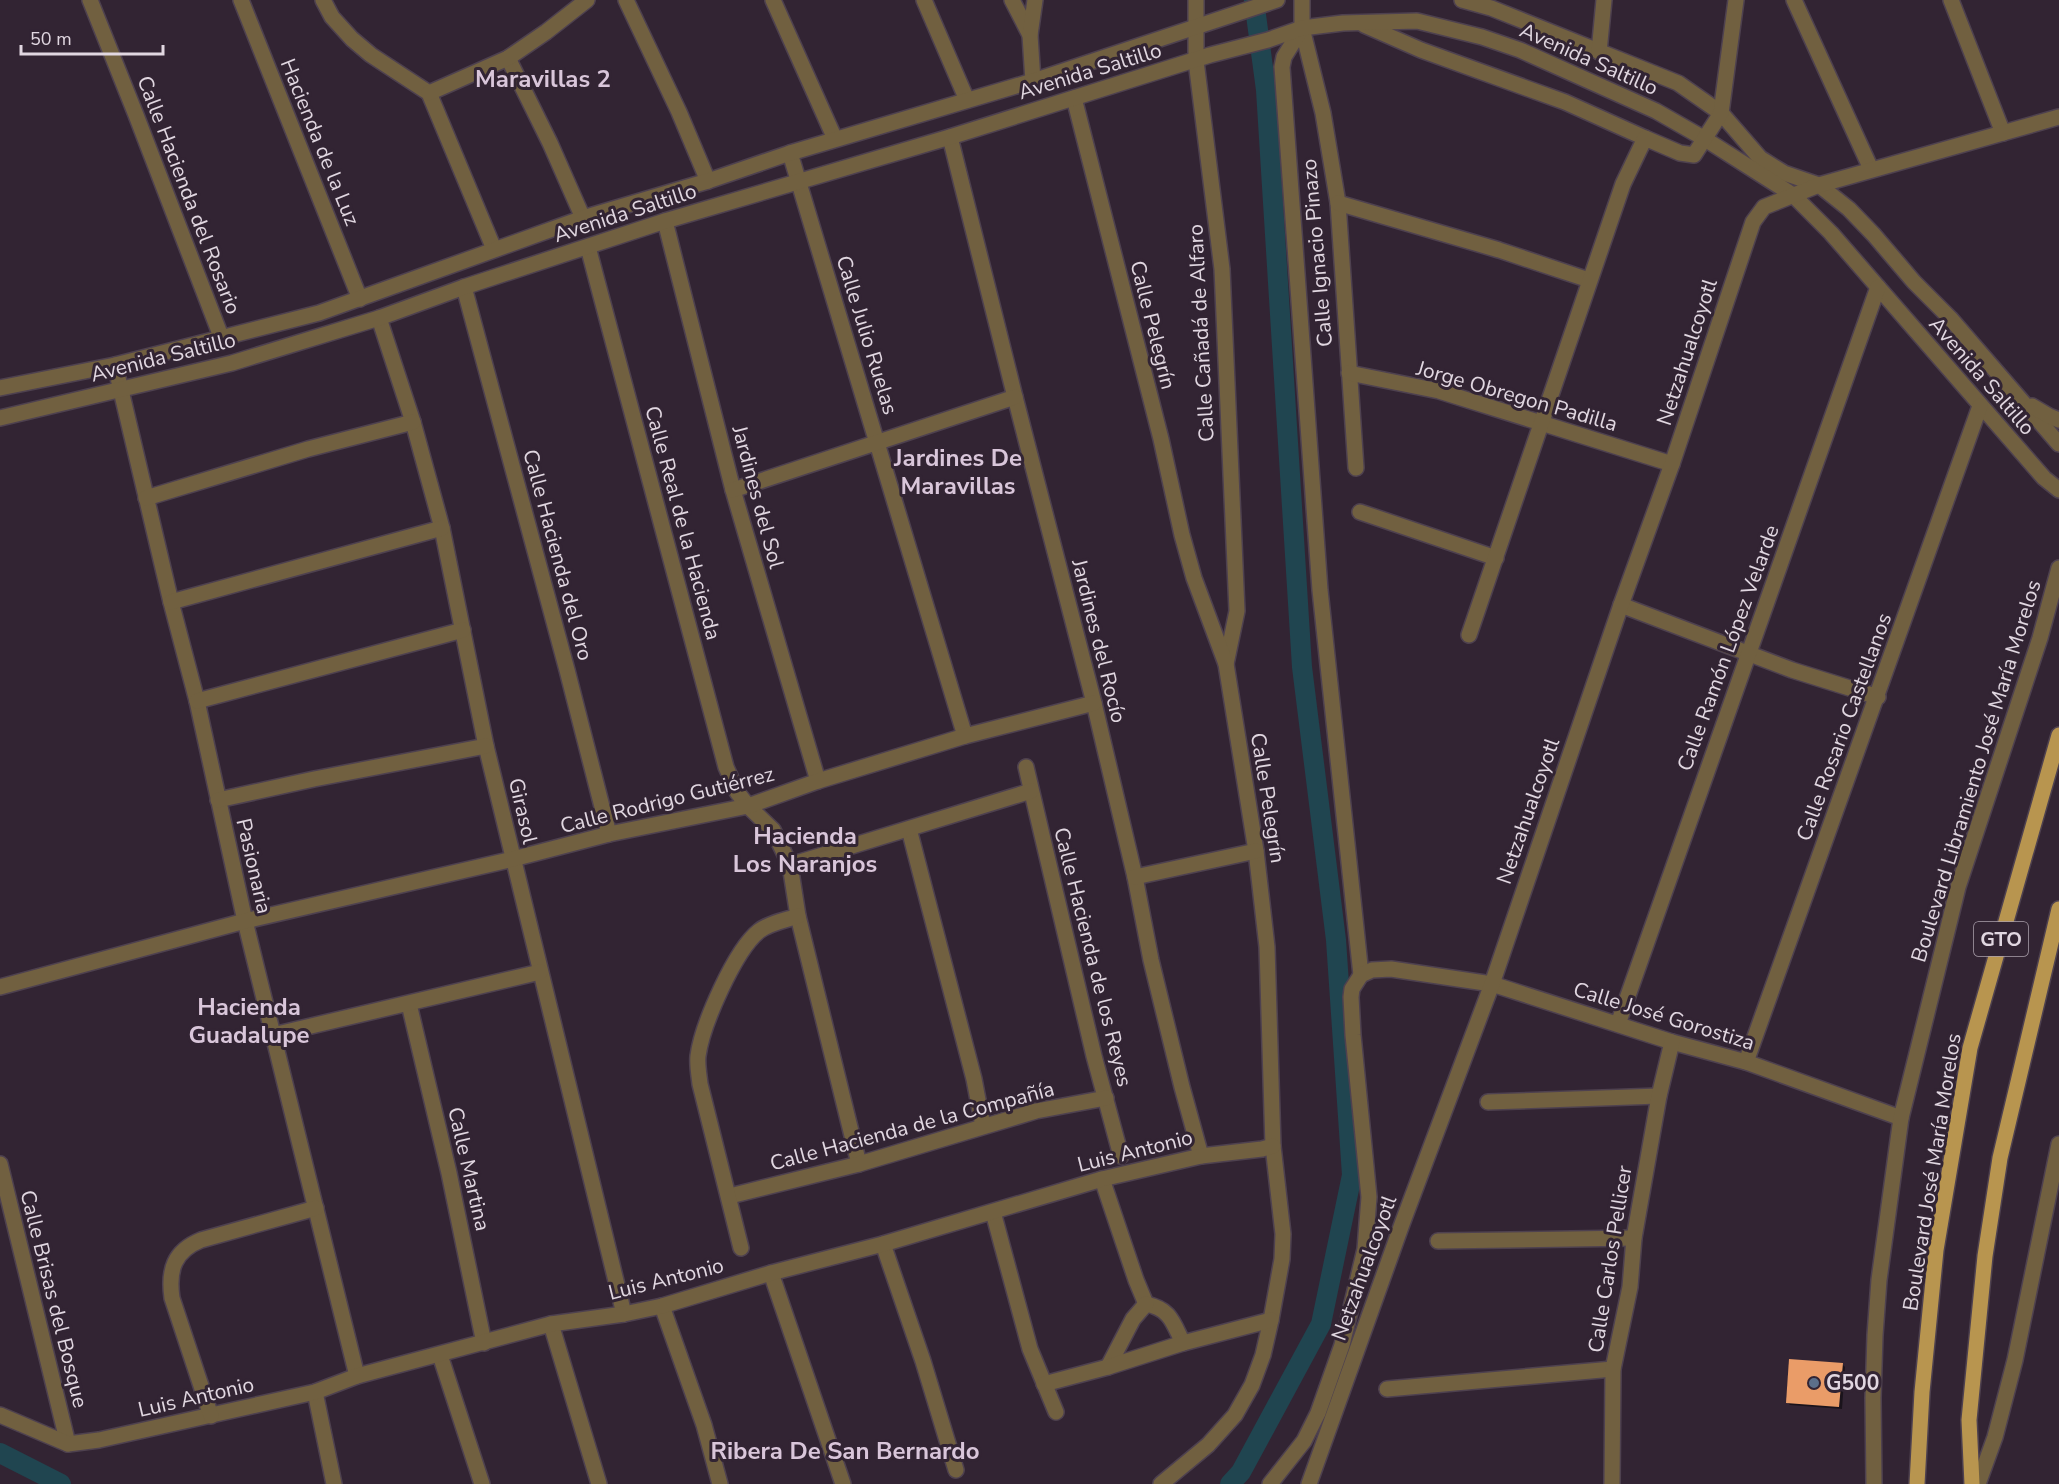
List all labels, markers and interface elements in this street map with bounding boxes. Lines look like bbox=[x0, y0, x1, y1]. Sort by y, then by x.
street label: Avenida Saltillo bbox=[1515, 16, 1663, 102]
scale bar bbox=[21, 18, 164, 56]
text: 50 m bbox=[30, 27, 72, 51]
street label: Avenida Saltillo bbox=[1015, 36, 1165, 106]
street label: Hacienda de la Luz bbox=[274, 54, 366, 230]
district label: Maravillas 2 bbox=[475, 63, 611, 95]
street label: Calle Hacienda del Rosario bbox=[131, 72, 247, 318]
street label: Calle Ignacio Pinazo bbox=[1295, 158, 1339, 348]
street label: Avenida Saltillo bbox=[550, 177, 700, 249]
street label: Calle Cañadá de Alfaro bbox=[1181, 224, 1221, 442]
street label: Calle Julio Ruelas bbox=[829, 252, 905, 418]
street label: Calle Pelegrín bbox=[1123, 258, 1183, 392]
street label: Netzahualcoyotl bbox=[1650, 274, 1724, 429]
street label: Avenida Saltillo bbox=[1923, 311, 2041, 441]
street label: Avenida Saltillo bbox=[88, 325, 238, 389]
street label: Jorge Obregon Padilla bbox=[1412, 354, 1621, 438]
street label: Calle Real de la Hacienda bbox=[638, 403, 728, 643]
street label: Jardines del Sol bbox=[725, 421, 791, 572]
district label: Jardines De Maravillas bbox=[893, 442, 1022, 502]
street label: Calle Hacienda del Oro bbox=[516, 446, 600, 664]
street label: Calle Ramón López Velarde bbox=[1670, 521, 1786, 775]
street label: Jardines del Rocío bbox=[1065, 555, 1133, 726]
street label: Boulevard Libramiento José María Morelos bbox=[1904, 577, 2048, 965]
street label: Calle Rosario Castellanos bbox=[1790, 609, 1898, 845]
street label: Calle Pelegrín bbox=[1244, 731, 1292, 865]
street label: Netzahualcoyotl bbox=[1490, 734, 1566, 888]
street label: Calle Rodrigo Gutiérrez bbox=[557, 760, 777, 840]
street label: Girasol bbox=[502, 775, 544, 847]
street label: Pasionaria bbox=[229, 816, 279, 916]
district label: Hacienda Los Naranjos bbox=[733, 820, 877, 880]
street label: Calle Hacienda de los Reyes bbox=[1047, 824, 1139, 1090]
road number: GTO bbox=[1974, 922, 2028, 956]
street label: Calle José Gorostiza bbox=[1570, 975, 1758, 1057]
district label: Hacienda Guadalupe bbox=[188, 991, 310, 1051]
street label: Boulevard José María Morelos bbox=[1896, 1031, 1968, 1313]
street label: Calle Hacienda de la Compañía bbox=[767, 1075, 1057, 1177]
street label: Calle Martina bbox=[441, 1104, 497, 1234]
street label: Luis Antonio bbox=[1074, 1123, 1196, 1179]
street label: Calle Carlos Pellicer bbox=[1581, 1163, 1639, 1355]
street label: Calle Brisas del Bosque bbox=[13, 1187, 95, 1411]
street label: Netzahualcoyotl bbox=[1325, 1191, 1404, 1344]
street label: Luis Antonio bbox=[605, 1251, 727, 1307]
place label: G500 bbox=[1826, 1369, 1879, 1397]
street label: Luis Antonio bbox=[135, 1370, 257, 1424]
marker: G500 bbox=[1807, 1376, 1821, 1390]
district label: Ribera De San Bernardo bbox=[711, 1435, 980, 1467]

